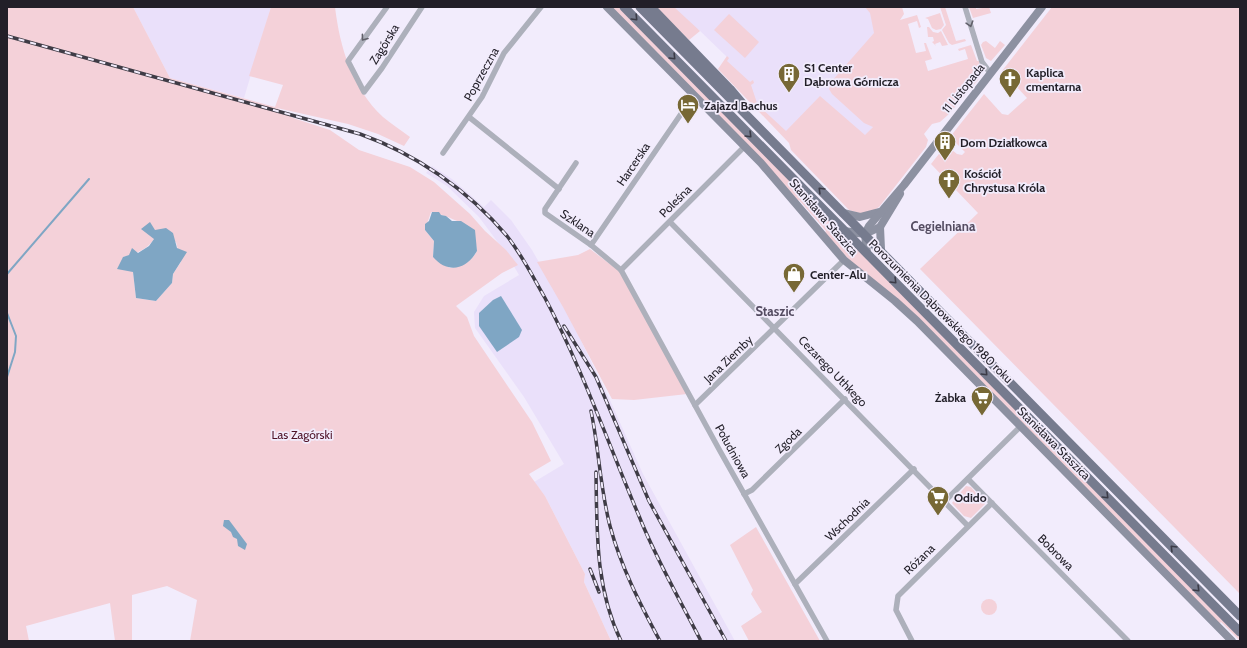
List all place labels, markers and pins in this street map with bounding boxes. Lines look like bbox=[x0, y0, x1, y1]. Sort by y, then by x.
place label: S1 Center Dąbrowa Górnicza bbox=[804, 60, 899, 89]
building icon: S1 Center Dąbrowa Górnicza bbox=[776, 61, 802, 94]
place label: Kaplica cmentarna bbox=[1026, 65, 1081, 94]
church icon: Kaplica cmentarna bbox=[997, 66, 1023, 99]
hotel icon: Zajazd Bachus bbox=[675, 92, 701, 125]
place label: Zajazd Bachus bbox=[704, 98, 778, 113]
building icon: Dom Działkowca bbox=[932, 129, 958, 162]
place label: Dom Działkowca bbox=[960, 135, 1047, 150]
place label: Kościół Chrystusa Króla bbox=[964, 166, 1045, 195]
church icon: Kościół Chrystusa Króla bbox=[936, 167, 962, 200]
shop icon: Center-Alu bbox=[781, 261, 807, 294]
place label: Center-Alu bbox=[810, 267, 866, 282]
supermarket icon: Żabka bbox=[969, 384, 995, 417]
place label: Żabka bbox=[935, 390, 966, 405]
supermarket icon: Odido bbox=[925, 484, 951, 517]
place label: Odido bbox=[954, 490, 987, 505]

